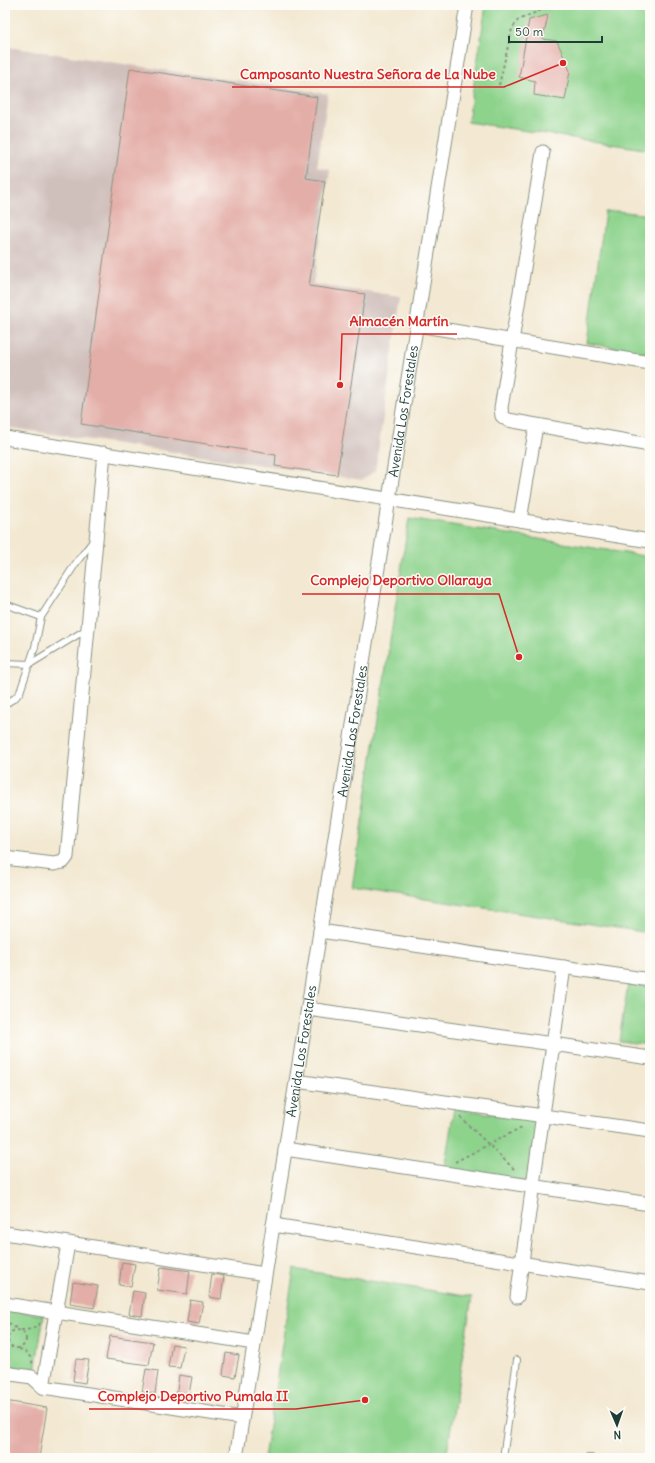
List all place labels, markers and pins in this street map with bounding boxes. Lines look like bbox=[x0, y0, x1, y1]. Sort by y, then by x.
callout: Camposanto Nuestra Señora de La Nube bbox=[232, 61, 504, 87]
callout: Almacén Martín bbox=[342, 308, 457, 334]
callout: Complejo Deportivo Ollaraya bbox=[302, 568, 499, 594]
callout: Complejo Deportivo Pumala II bbox=[89, 1383, 296, 1409]

